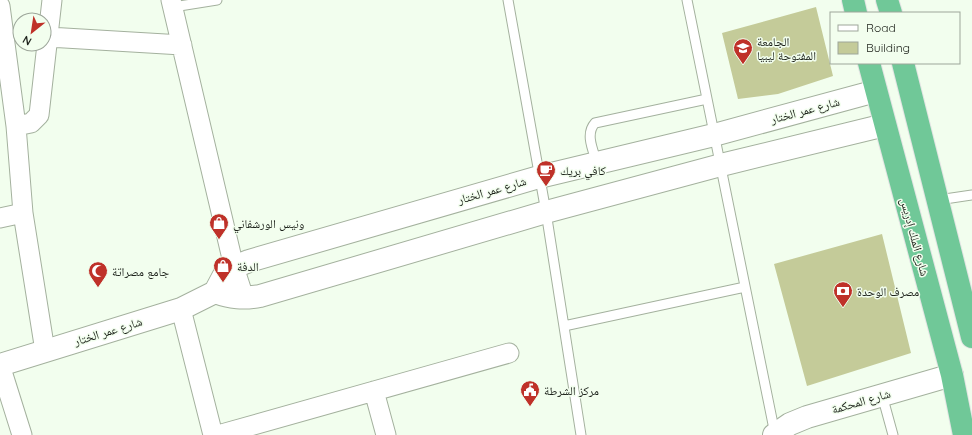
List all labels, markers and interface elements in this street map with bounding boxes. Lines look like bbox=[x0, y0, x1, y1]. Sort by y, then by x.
north arrow bbox=[12, 12, 52, 52]
legend bbox=[830, 12, 960, 64]
text: Road bbox=[866, 20, 896, 35]
text: N bbox=[20, 33, 34, 49]
place label: الجامعة المفتوحة ليبيا bbox=[757, 34, 816, 63]
school or university icon: الجامعة المفتوحة ليبيا bbox=[732, 37, 754, 65]
text: Building bbox=[866, 40, 910, 55]
street label: شارع عمر الختار bbox=[768, 94, 841, 128]
cafe icon: كافي بريك bbox=[535, 159, 557, 187]
place label: كافي بريك bbox=[560, 163, 606, 181]
street label: شارع عمر الختار bbox=[455, 173, 528, 208]
street label: شارع الملك إدريس bbox=[896, 196, 933, 278]
shop icon: ونيس الورشفاني bbox=[208, 212, 230, 240]
place label: ونيس الورشفاني bbox=[233, 216, 305, 234]
shop icon: الدفة bbox=[212, 255, 234, 283]
place label: الدفة bbox=[237, 259, 259, 274]
mosque icon: جامع مصراتة bbox=[87, 260, 109, 288]
place label: جامع مصراتة bbox=[112, 264, 170, 279]
bank icon: مصرف الوحدة bbox=[832, 280, 854, 308]
place label: مصرف الوحدة bbox=[857, 284, 919, 299]
street label: شارع عمر الختار bbox=[71, 313, 144, 350]
public building icon: مركز الشرطة bbox=[519, 379, 541, 407]
place label: مركز الشرطة bbox=[544, 383, 599, 398]
street label: شارع المحكمة bbox=[830, 385, 892, 417]

